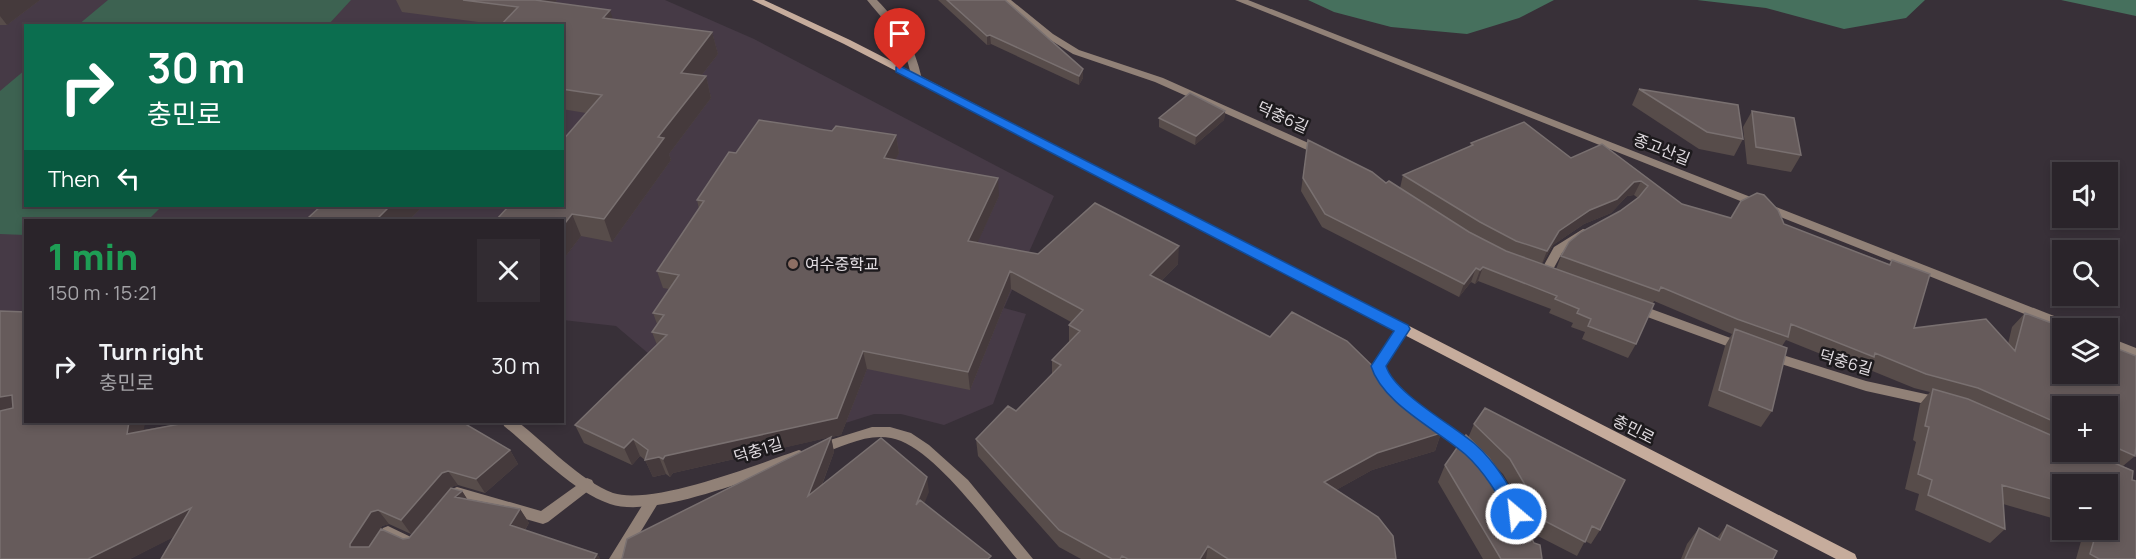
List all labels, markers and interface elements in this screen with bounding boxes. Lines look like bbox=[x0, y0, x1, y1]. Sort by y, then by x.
pin bbox=[874, 8, 925, 70]
icon: arrive bbox=[883, 17, 916, 50]
text: 30 m bbox=[147, 38, 245, 96]
icon: right bbox=[48, 48, 126, 126]
text: 충민로 bbox=[147, 95, 222, 132]
street label: 덕충6길 bbox=[1254, 96, 1312, 138]
street label: 종고산길 bbox=[1631, 128, 1693, 170]
icon: left bbox=[112, 162, 145, 195]
map controls bbox=[2052, 162, 2118, 540]
button: sound bbox=[2052, 162, 2118, 228]
text: Then bbox=[48, 164, 100, 194]
text: 1 min bbox=[48, 232, 138, 281]
button: close bbox=[477, 239, 540, 302]
button: search bbox=[2052, 240, 2118, 306]
place label: 여수중학교 bbox=[805, 253, 879, 275]
marker: 여수중학교 bbox=[786, 257, 800, 271]
text: 150 m · 15:21 bbox=[48, 279, 158, 306]
button: layers bbox=[2052, 318, 2118, 384]
text: Turn right bbox=[99, 337, 204, 367]
street label: 덕충6길 bbox=[1817, 344, 1875, 380]
icon: right bbox=[48, 350, 81, 383]
text: 30 m bbox=[491, 351, 540, 381]
text: 충민로 bbox=[99, 369, 154, 396]
button: + bbox=[2052, 396, 2118, 462]
street label: 충민로 bbox=[1609, 409, 1659, 449]
street label: 덕충1길 bbox=[731, 432, 785, 468]
button: − bbox=[2052, 474, 2118, 540]
position arrow bbox=[1484, 482, 1548, 546]

